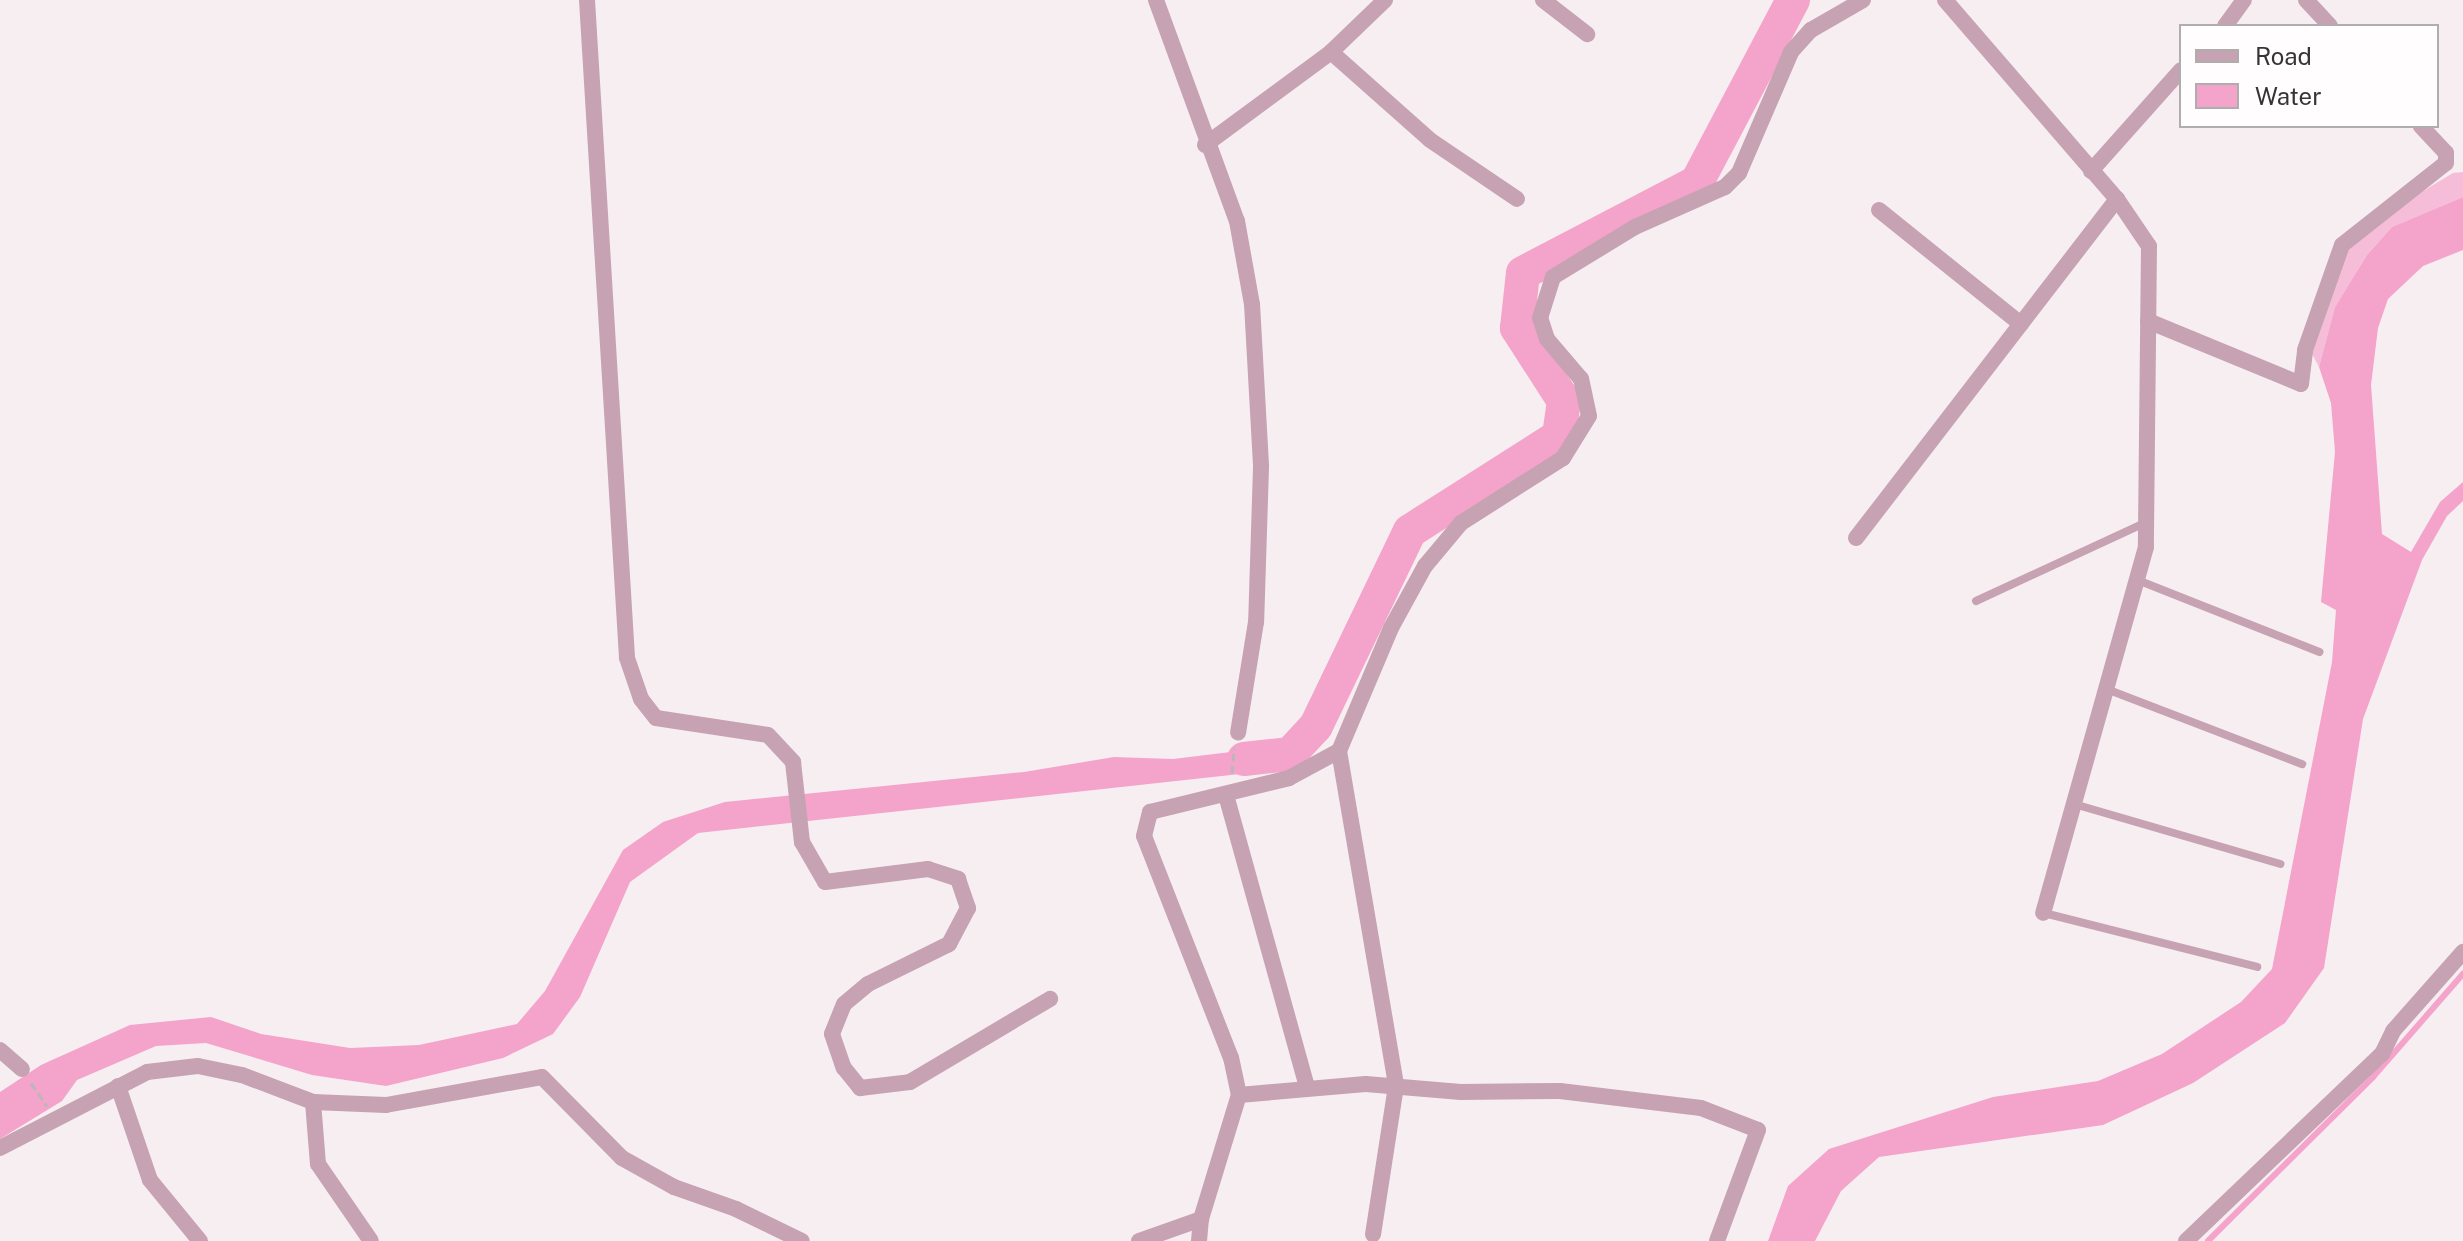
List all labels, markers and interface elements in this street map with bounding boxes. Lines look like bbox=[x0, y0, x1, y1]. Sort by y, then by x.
legend bbox=[2179, 24, 2439, 128]
text: Road bbox=[2255, 42, 2312, 70]
text: Water bbox=[2255, 82, 2322, 110]

